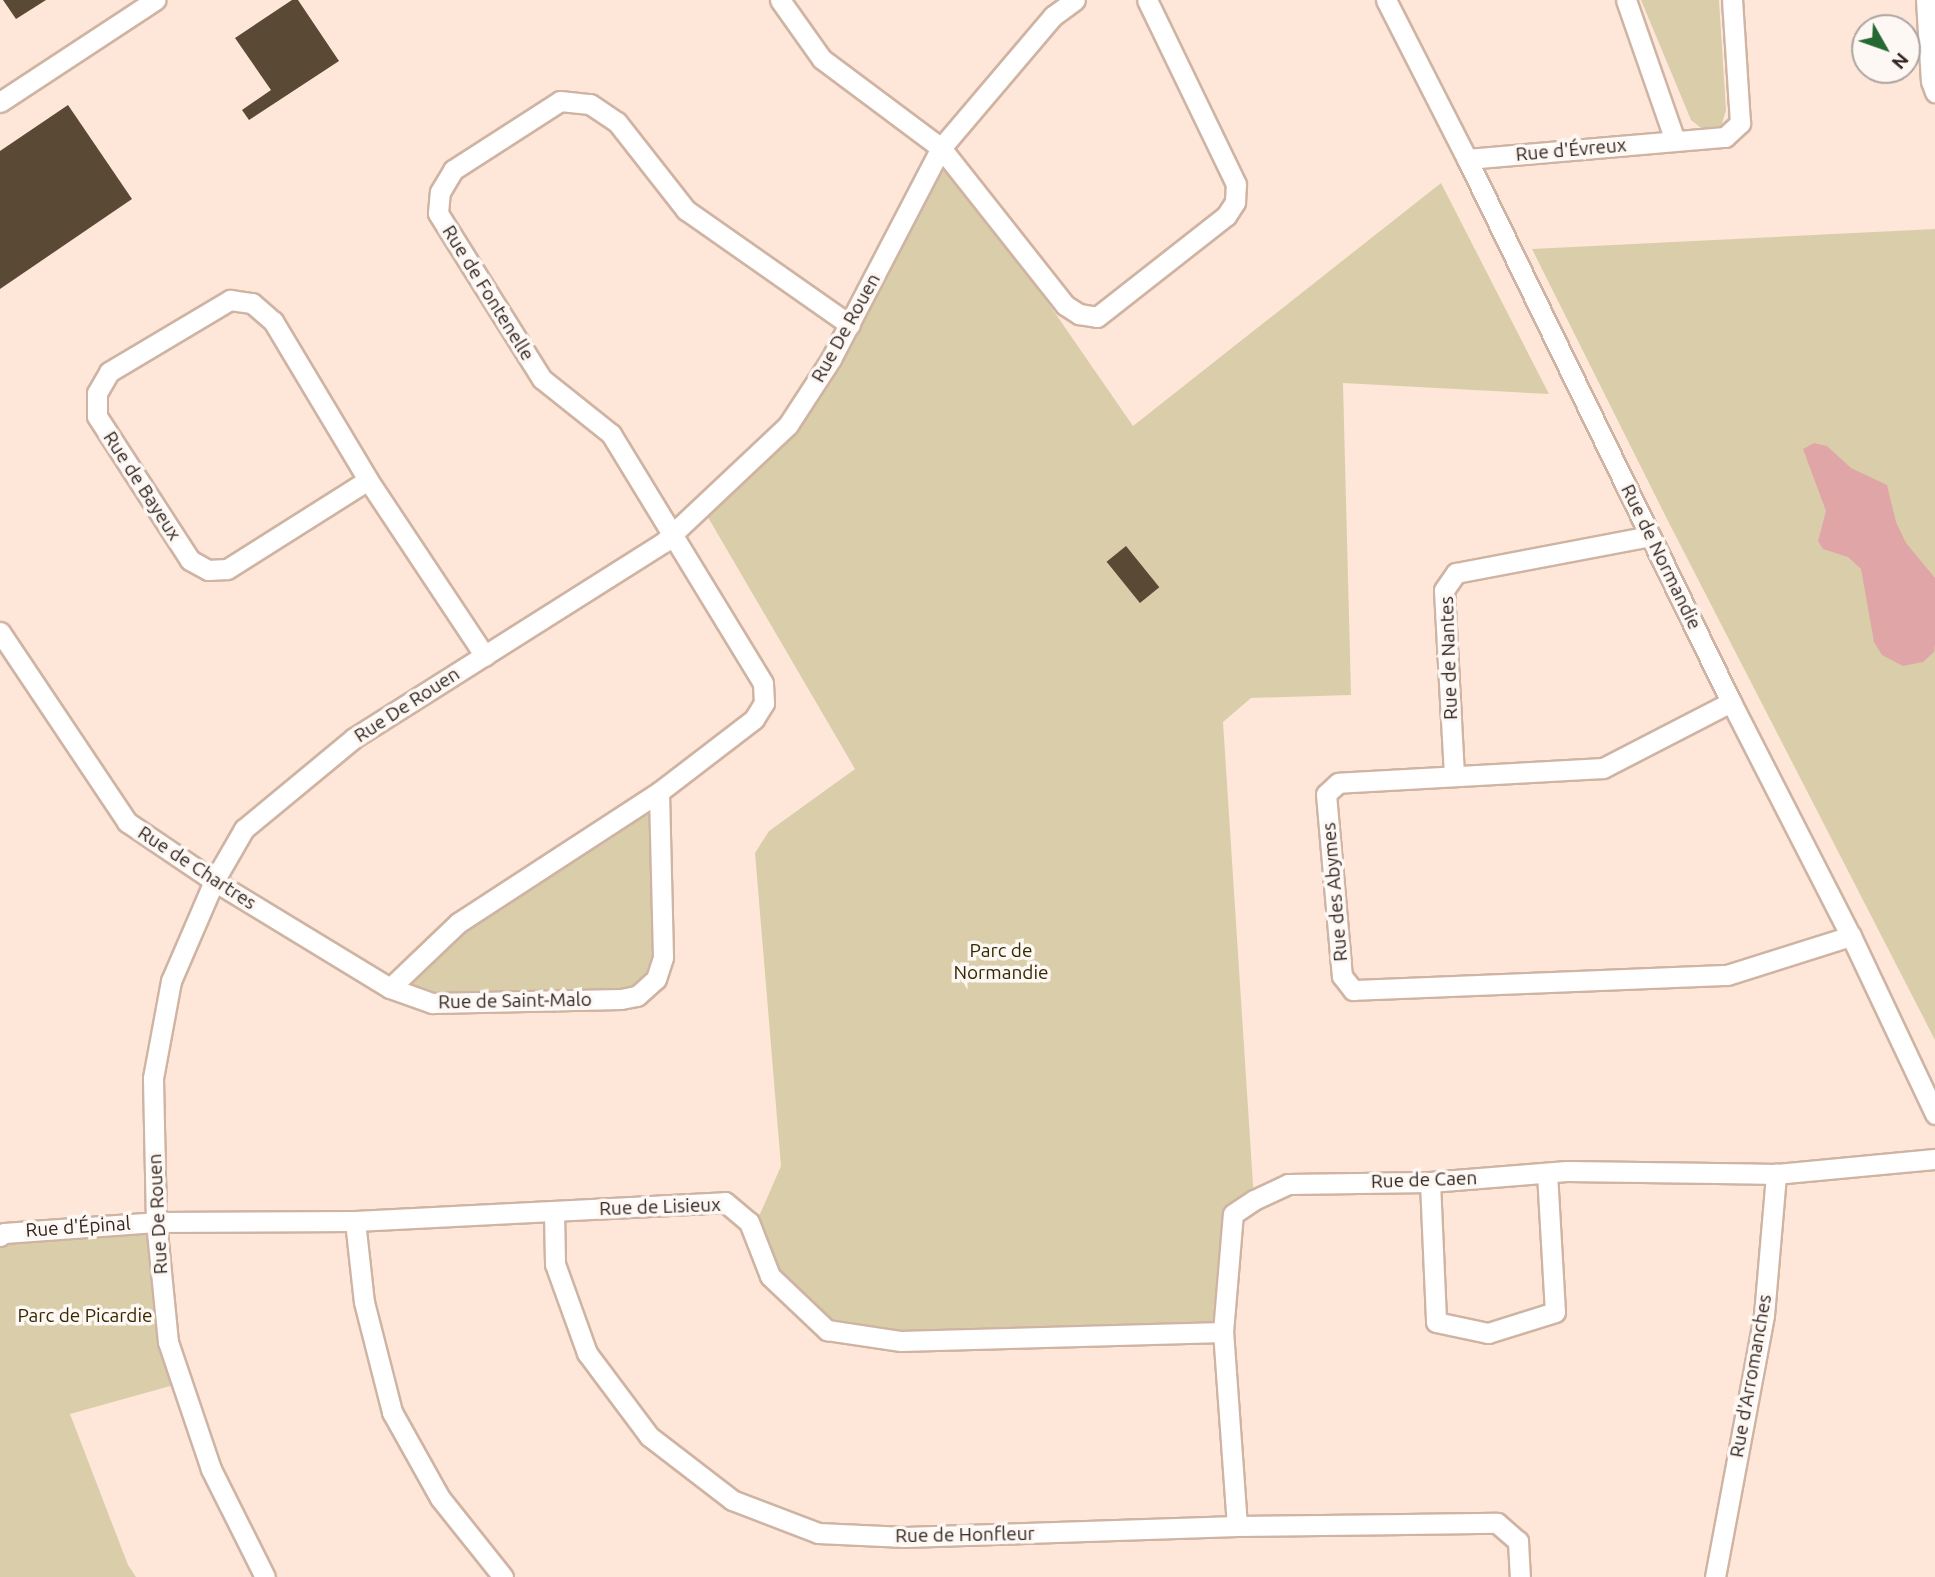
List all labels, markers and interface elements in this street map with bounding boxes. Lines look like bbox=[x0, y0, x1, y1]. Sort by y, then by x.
north arrow bbox=[1851, 14, 1921, 84]
text: N bbox=[1888, 49, 1914, 74]
street label: Rue d'Évreux bbox=[1515, 134, 1627, 166]
street label: Rue de Fontenelle bbox=[437, 221, 539, 365]
street label: Rue De Rouen bbox=[807, 270, 885, 386]
street label: Rue de Bayeux bbox=[98, 427, 186, 545]
street label: Rue de Normandie bbox=[1616, 481, 1706, 633]
street label: Rue de Nantes bbox=[1435, 596, 1463, 720]
street label: Rue De Rouen bbox=[350, 663, 464, 747]
street label: Rue de Chartres bbox=[134, 821, 260, 915]
street label: Rue des Abymes bbox=[1318, 822, 1352, 962]
park label: Parc de Normandie bbox=[953, 940, 1049, 984]
street label: Rue de Saint-Malo bbox=[438, 988, 592, 1014]
street label: Rue De Rouen bbox=[143, 1153, 173, 1275]
street label: Rue de Caen bbox=[1371, 1167, 1477, 1193]
street label: Rue de Lisieux bbox=[599, 1193, 721, 1221]
street label: Rue d'Épinal bbox=[25, 1212, 131, 1242]
street label: Rue d'Arromanches bbox=[1725, 1293, 1777, 1459]
park label: Parc de Picardie bbox=[17, 1305, 153, 1327]
street label: Rue de Honfleur bbox=[895, 1522, 1035, 1548]

